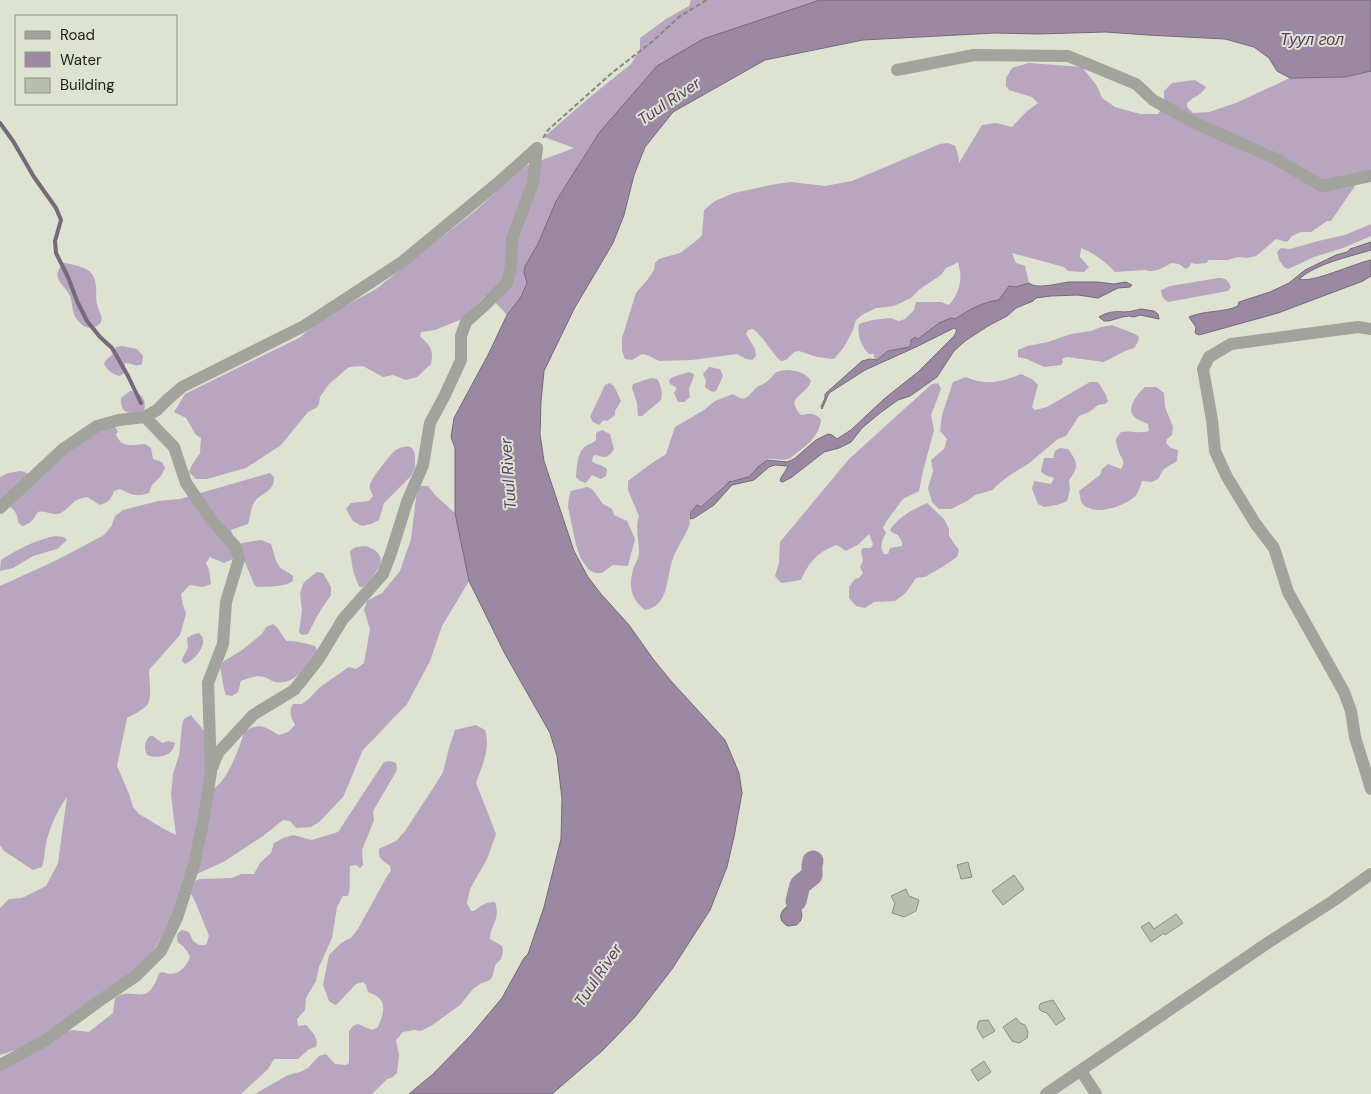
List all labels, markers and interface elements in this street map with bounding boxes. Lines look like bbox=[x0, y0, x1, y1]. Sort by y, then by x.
legend bbox=[15, 15, 178, 105]
text: Road bbox=[60, 25, 95, 45]
water label: Туул гол bbox=[1280, 29, 1344, 50]
text: Water bbox=[60, 50, 102, 70]
water label: Tuul River bbox=[633, 72, 705, 130]
text: Building bbox=[60, 75, 115, 95]
water label: Tuul River bbox=[495, 437, 521, 510]
water label: Tuul River bbox=[569, 939, 627, 1011]

